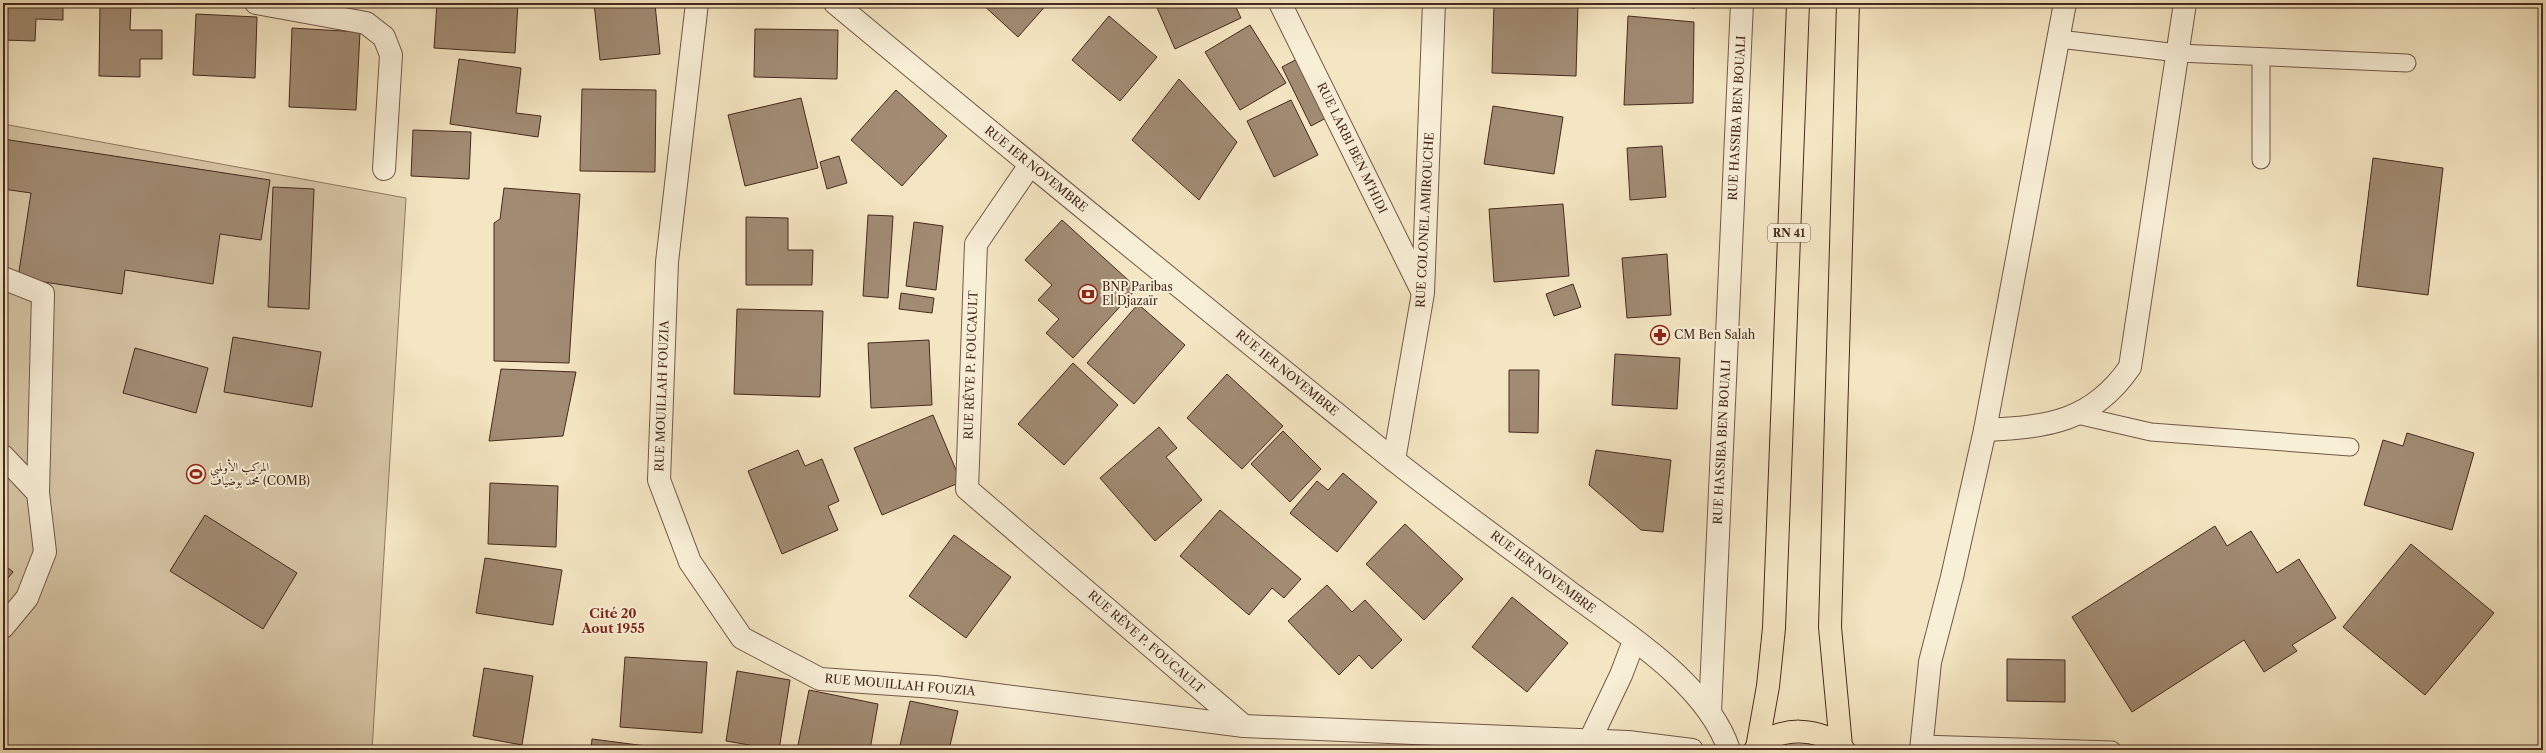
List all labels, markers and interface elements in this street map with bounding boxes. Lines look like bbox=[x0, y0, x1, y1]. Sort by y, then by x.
street label: RUE HASSIBA BEN BOUALI bbox=[1725, 35, 1748, 201]
street label: RUE LARBI BEN M'HIDI bbox=[1314, 80, 1391, 216]
street label: RUE 1ER NOVEMBRE bbox=[982, 123, 1091, 215]
street label: RUE COLONEL AMIROUCHE bbox=[1412, 132, 1437, 308]
road number: RN 41 bbox=[1768, 224, 1810, 242]
place label: BNP Paribas El Djazaïr bbox=[1102, 279, 1173, 308]
bank icon: BNP Paribas El Djazaïr bbox=[1077, 283, 1099, 305]
street label: RUE RÊVE P. FOUCAULT bbox=[959, 290, 981, 440]
street label: RUE MOUILLAH FOUZIA bbox=[651, 319, 672, 472]
pharmacy icon: CM Ben Salah bbox=[1649, 324, 1671, 346]
street label: RUE 1ER NOVEMBRE bbox=[1233, 327, 1342, 419]
place label: CM Ben Salah bbox=[1674, 327, 1756, 342]
street label: RUE HASSIBA BEN BOUALI bbox=[1710, 359, 1733, 525]
place label: المركب الأولمبي محمد بوضياف (COMB) bbox=[210, 458, 310, 489]
sports icon: المركب الأولمبي محمد بوضياف (COMB) bbox=[185, 463, 207, 485]
street label: RUE 1ER NOVEMBRE bbox=[1488, 527, 1599, 616]
street label: RUE RÊVE P. FOUCAULT bbox=[1085, 586, 1208, 696]
district label: Cité 20 Aout 1955 bbox=[580, 605, 645, 636]
street label: RUE MOUILLAH FOUZIA bbox=[824, 670, 977, 699]

